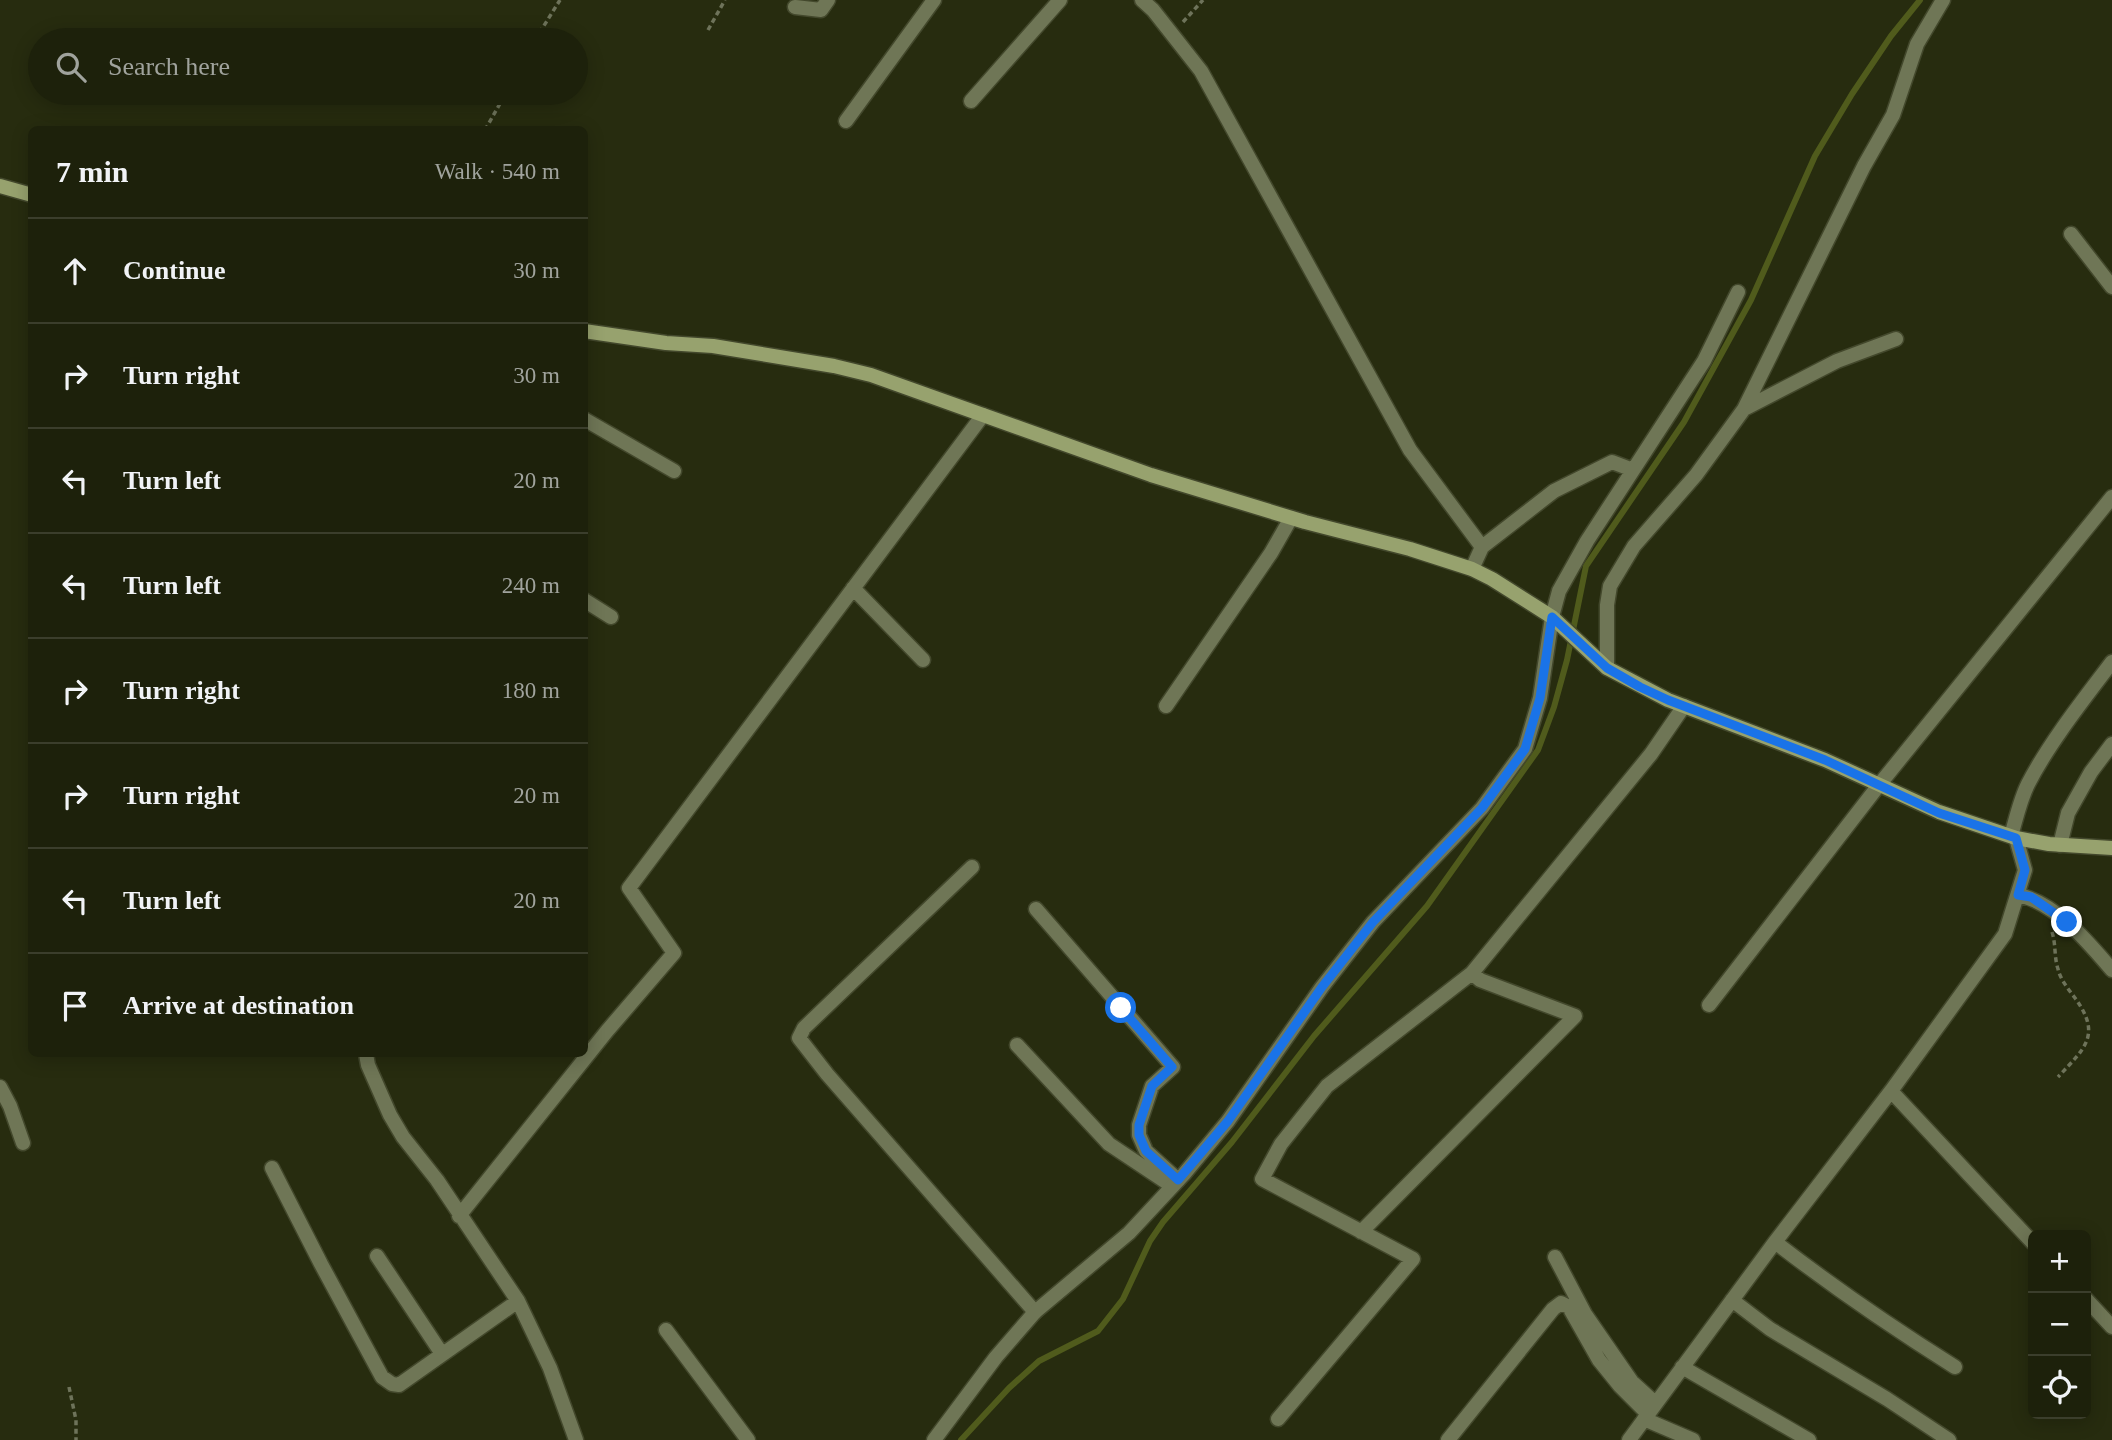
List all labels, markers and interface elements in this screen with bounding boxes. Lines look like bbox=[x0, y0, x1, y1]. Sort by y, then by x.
search box bbox=[28, 28, 588, 105]
icon: search bbox=[52, 48, 90, 86]
text: Search here bbox=[108, 52, 230, 81]
text: 7 min bbox=[56, 155, 129, 188]
text: Walk · 540 m bbox=[435, 159, 560, 184]
icon: ahead bbox=[56, 252, 94, 290]
text: Continue bbox=[123, 256, 226, 285]
text: 30 m bbox=[513, 258, 560, 283]
icon: right bbox=[56, 357, 94, 395]
text: Turn right bbox=[123, 361, 240, 390]
text: 30 m bbox=[513, 363, 560, 388]
icon: left bbox=[56, 462, 94, 500]
text: Turn left bbox=[123, 466, 221, 495]
text: 20 m bbox=[513, 468, 560, 493]
icon: left bbox=[56, 567, 94, 605]
text: Turn left bbox=[123, 571, 221, 600]
text: 240 m bbox=[502, 573, 560, 598]
icon: right bbox=[56, 672, 94, 710]
text: Turn right bbox=[123, 676, 240, 705]
text: 180 m bbox=[502, 678, 560, 703]
icon: right bbox=[56, 777, 94, 815]
text: Turn right bbox=[123, 781, 240, 810]
text: 20 m bbox=[513, 783, 560, 808]
icon: left bbox=[56, 882, 94, 920]
text: Turn left bbox=[123, 886, 221, 915]
text: 20 m bbox=[513, 888, 560, 913]
route end bbox=[2051, 906, 2082, 937]
icon: arrive bbox=[56, 987, 94, 1025]
text: Arrive at destination bbox=[123, 991, 354, 1020]
route start bbox=[1105, 992, 1136, 1023]
map controls bbox=[2028, 1230, 2091, 1419]
button: + bbox=[2028, 1230, 2091, 1293]
button: − bbox=[2028, 1293, 2091, 1356]
button: locate bbox=[2028, 1356, 2091, 1419]

